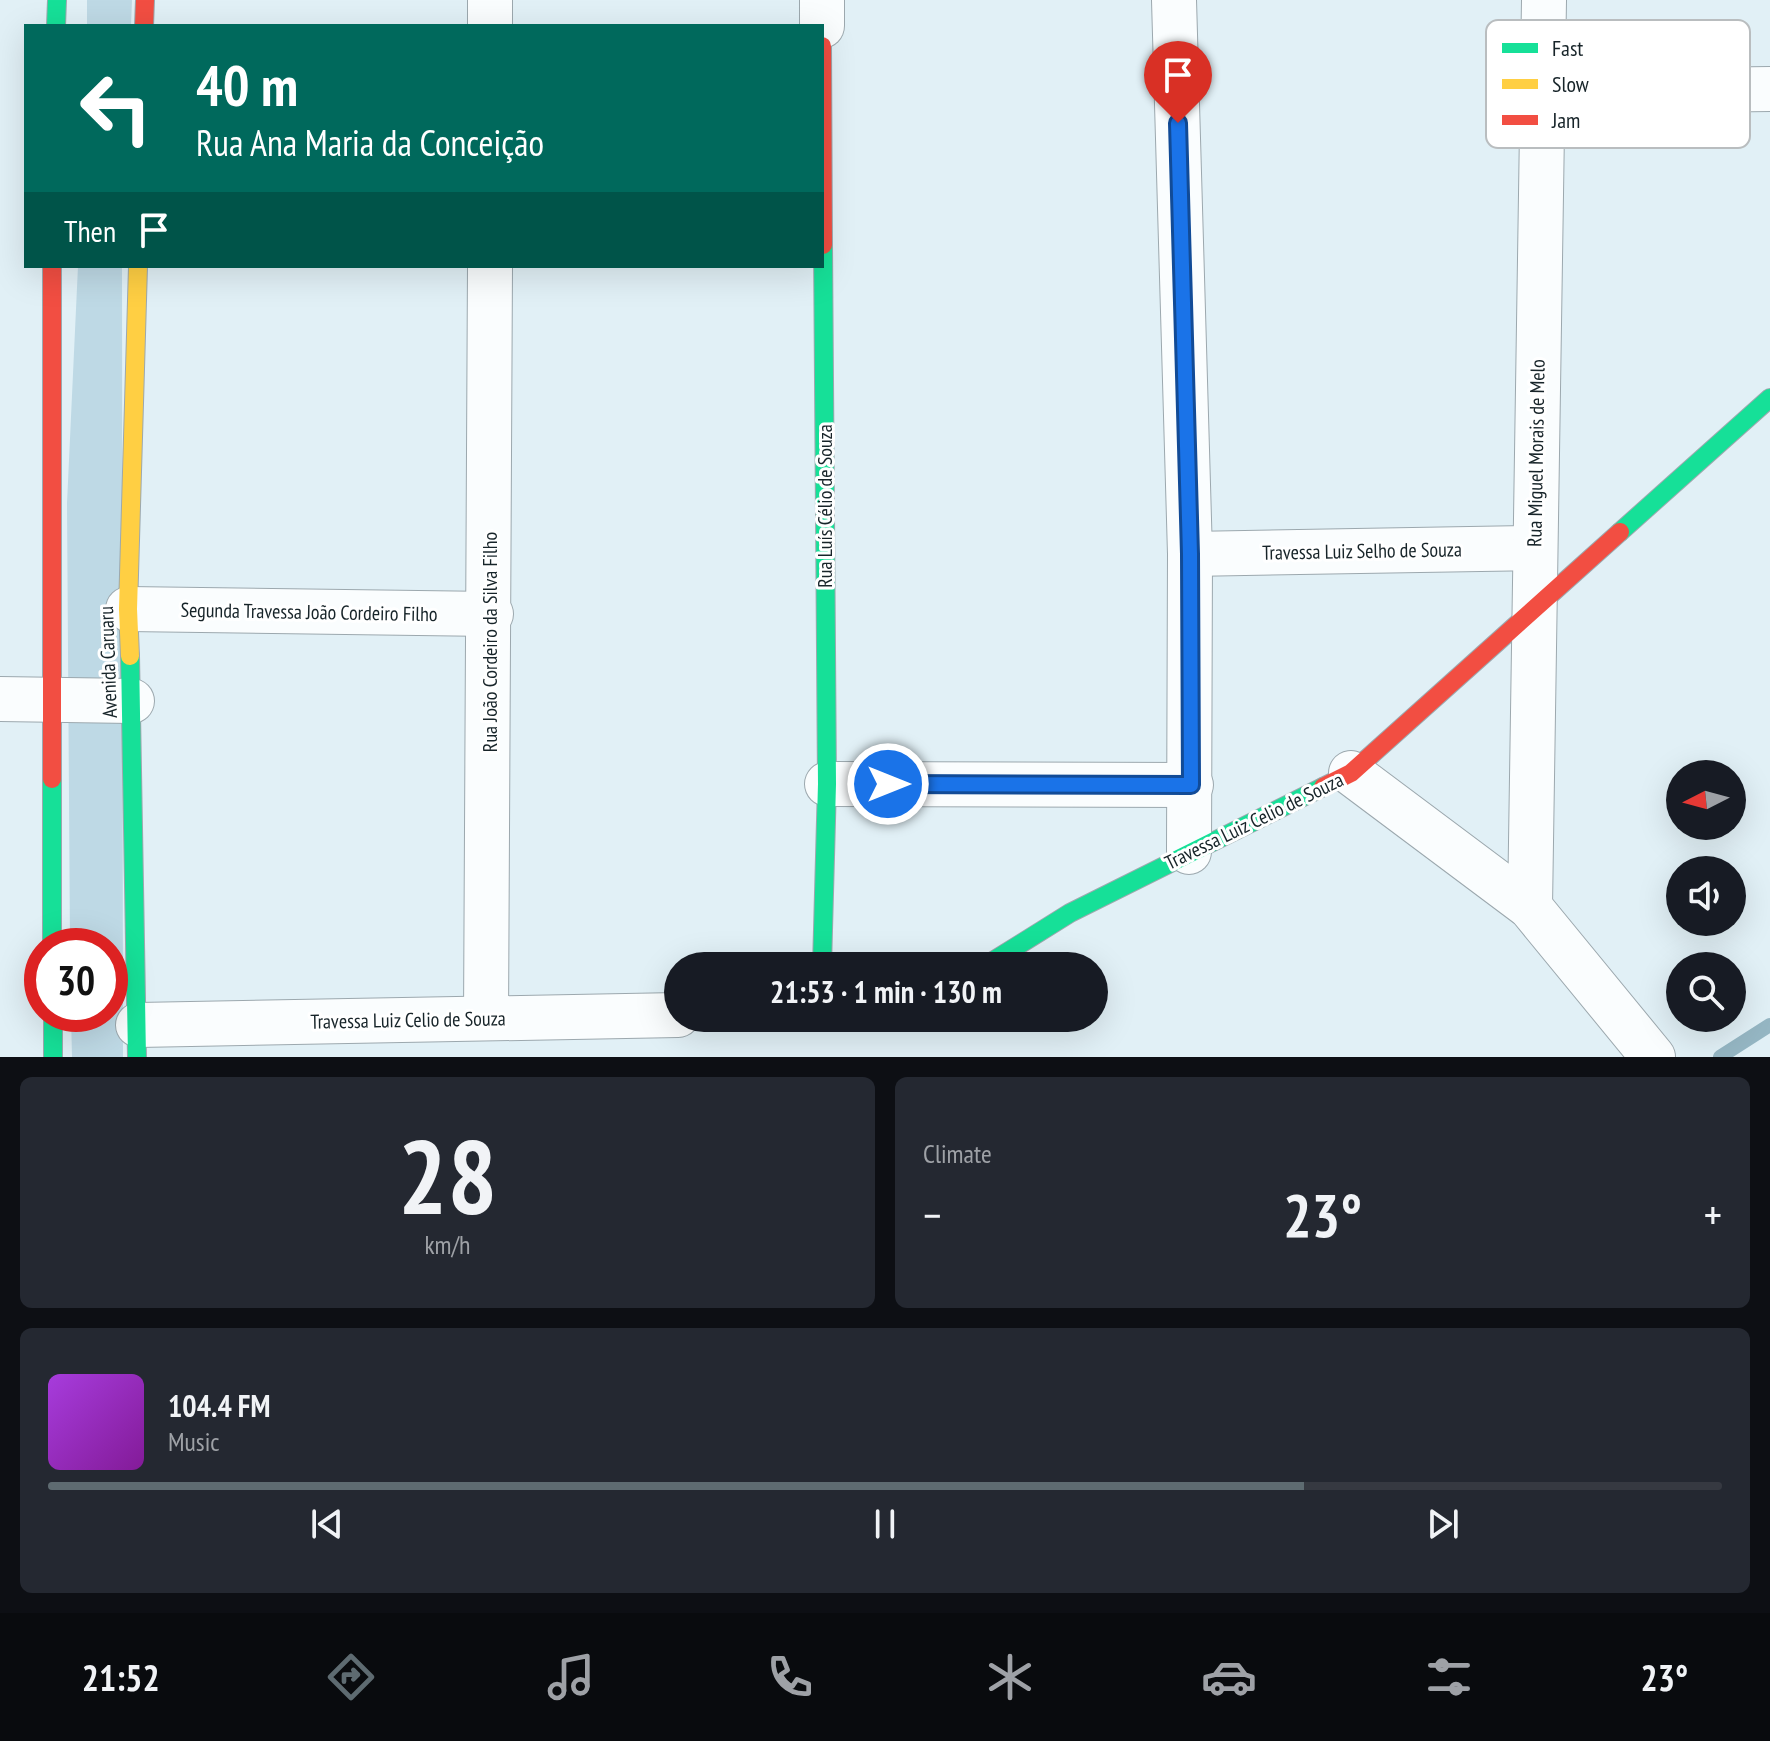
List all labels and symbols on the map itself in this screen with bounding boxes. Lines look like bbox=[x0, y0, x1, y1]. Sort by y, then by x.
legend bbox=[1486, 20, 1750, 148]
text: Fast bbox=[1552, 34, 1583, 62]
pin bbox=[1144, 41, 1212, 123]
text: Slow bbox=[1552, 70, 1589, 98]
text: Jam bbox=[1551, 106, 1580, 134]
street label: Rua Miguel Morais de Melo bbox=[1521, 359, 1551, 547]
street label: Rua Luís Célio de Souza bbox=[812, 424, 838, 588]
street label: Rua João Cordeiro da Silva Filho bbox=[477, 532, 503, 752]
street label: Travessa Luiz Selho de Souza bbox=[1262, 536, 1462, 566]
street label: Segunda Travessa João Cordeiro Filho bbox=[180, 597, 438, 627]
street label: Avenida Caruaru bbox=[93, 606, 123, 718]
position arrow bbox=[846, 742, 930, 826]
north arrow bbox=[1666, 760, 1746, 840]
street label: Travessa Luiz Celio de Souza bbox=[1160, 766, 1348, 876]
speed limit sign: 30 bbox=[24, 928, 128, 1032]
street label: Travessa Luiz Celio de Souza bbox=[310, 1005, 506, 1035]

